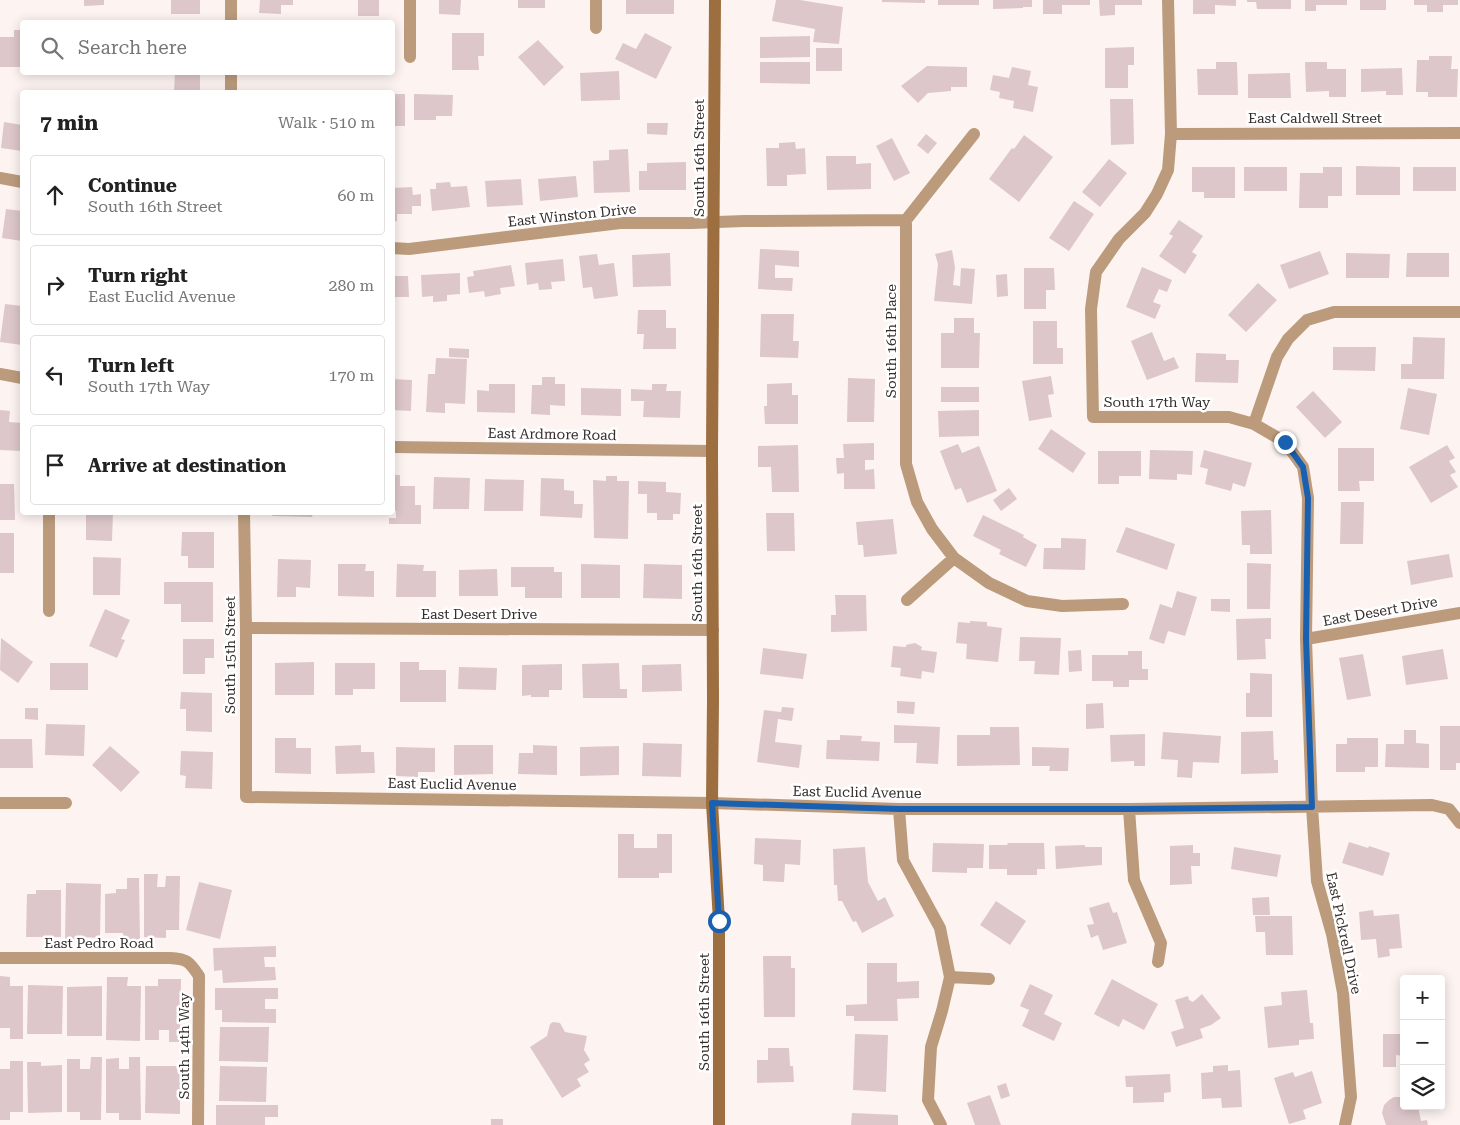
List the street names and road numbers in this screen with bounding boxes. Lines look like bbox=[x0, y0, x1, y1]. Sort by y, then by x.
street label: South 16th Street bbox=[691, 99, 707, 217]
street label: East Caldwell Street bbox=[1248, 110, 1382, 126]
street label: East Winston Drive bbox=[507, 200, 637, 230]
street label: South 16th Place bbox=[883, 284, 899, 398]
street label: South 17th Way bbox=[1104, 394, 1211, 410]
street label: East Ardmore Road bbox=[487, 425, 617, 443]
street label: South 16th Street bbox=[689, 504, 705, 622]
street label: East Desert Drive bbox=[1321, 593, 1439, 629]
street label: South 15th Street bbox=[222, 596, 238, 714]
street label: East Desert Drive bbox=[421, 606, 537, 622]
street label: East Euclid Avenue bbox=[387, 775, 517, 793]
street label: East Euclid Avenue bbox=[792, 783, 922, 801]
street label: East Pickrell Drive bbox=[1323, 871, 1365, 996]
street label: East Pedro Road bbox=[44, 935, 154, 951]
street label: South 16th Street bbox=[696, 953, 712, 1071]
street label: South 14th Way bbox=[176, 992, 192, 1099]

